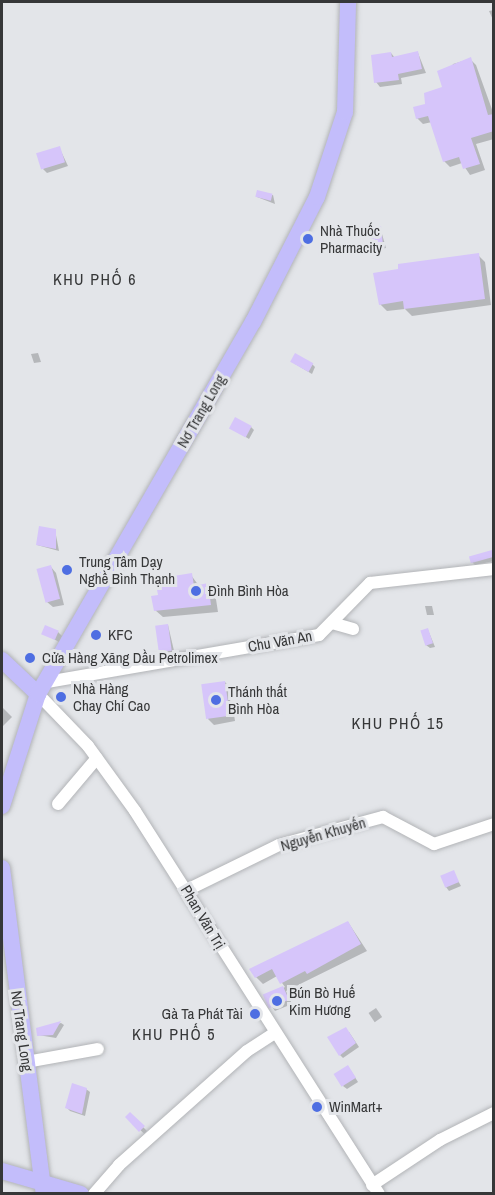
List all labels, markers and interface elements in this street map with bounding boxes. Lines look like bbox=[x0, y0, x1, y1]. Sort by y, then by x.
place label: Nhà Thuốc Pharmacity bbox=[320, 221, 382, 256]
marker: Nhà Thuốc Pharmacity bbox=[301, 232, 315, 246]
district label: KHU PHỐ 6 bbox=[53, 269, 137, 289]
street label: Nơ Trang Long bbox=[173, 371, 229, 451]
place label: Trung Tâm Dạy Nghề Bình Thạnh bbox=[79, 552, 175, 587]
marker: Trung Tâm Dạy Nghề Bình Thạnh bbox=[60, 563, 74, 577]
place label: Đình Bình Hòa bbox=[208, 582, 289, 600]
marker: Đình Bình Hòa bbox=[189, 584, 203, 598]
place label: KFC bbox=[108, 626, 133, 644]
street label: Chu Văn An bbox=[246, 626, 314, 656]
marker: KFC bbox=[89, 628, 103, 642]
place label: Cửa Hàng Xăng Dầu Petrolimex bbox=[42, 649, 218, 667]
marker: Cửa Hàng Xăng Dầu Petrolimex bbox=[23, 651, 37, 665]
place label: Nhà Hàng Chay Chí Cao bbox=[73, 679, 150, 714]
place label: Thánh thất Bình Hòa bbox=[228, 682, 287, 717]
marker: Nhà Hàng Chay Chí Cao bbox=[54, 690, 68, 704]
marker: Thánh thất Bình Hòa bbox=[209, 693, 223, 707]
district label: KHU PHỐ 15 bbox=[351, 713, 445, 733]
street label: Nguyễn Khuyến bbox=[278, 813, 368, 855]
street label: Phan Văn Trị bbox=[177, 882, 229, 952]
place label: Bún Bò Huế Kim Hương bbox=[289, 983, 355, 1018]
street label: Nơ Trang Long bbox=[7, 989, 37, 1073]
marker: Bún Bò Huế Kim Hương bbox=[270, 994, 284, 1008]
place label: Gà Ta Phát Tài bbox=[161, 1005, 243, 1023]
marker: Gà Ta Phát Tài bbox=[248, 1007, 262, 1021]
district label: KHU PHỐ 5 bbox=[132, 1024, 216, 1044]
place label: WinMart+ bbox=[329, 1098, 383, 1116]
marker: WinMart+ bbox=[310, 1100, 324, 1114]

